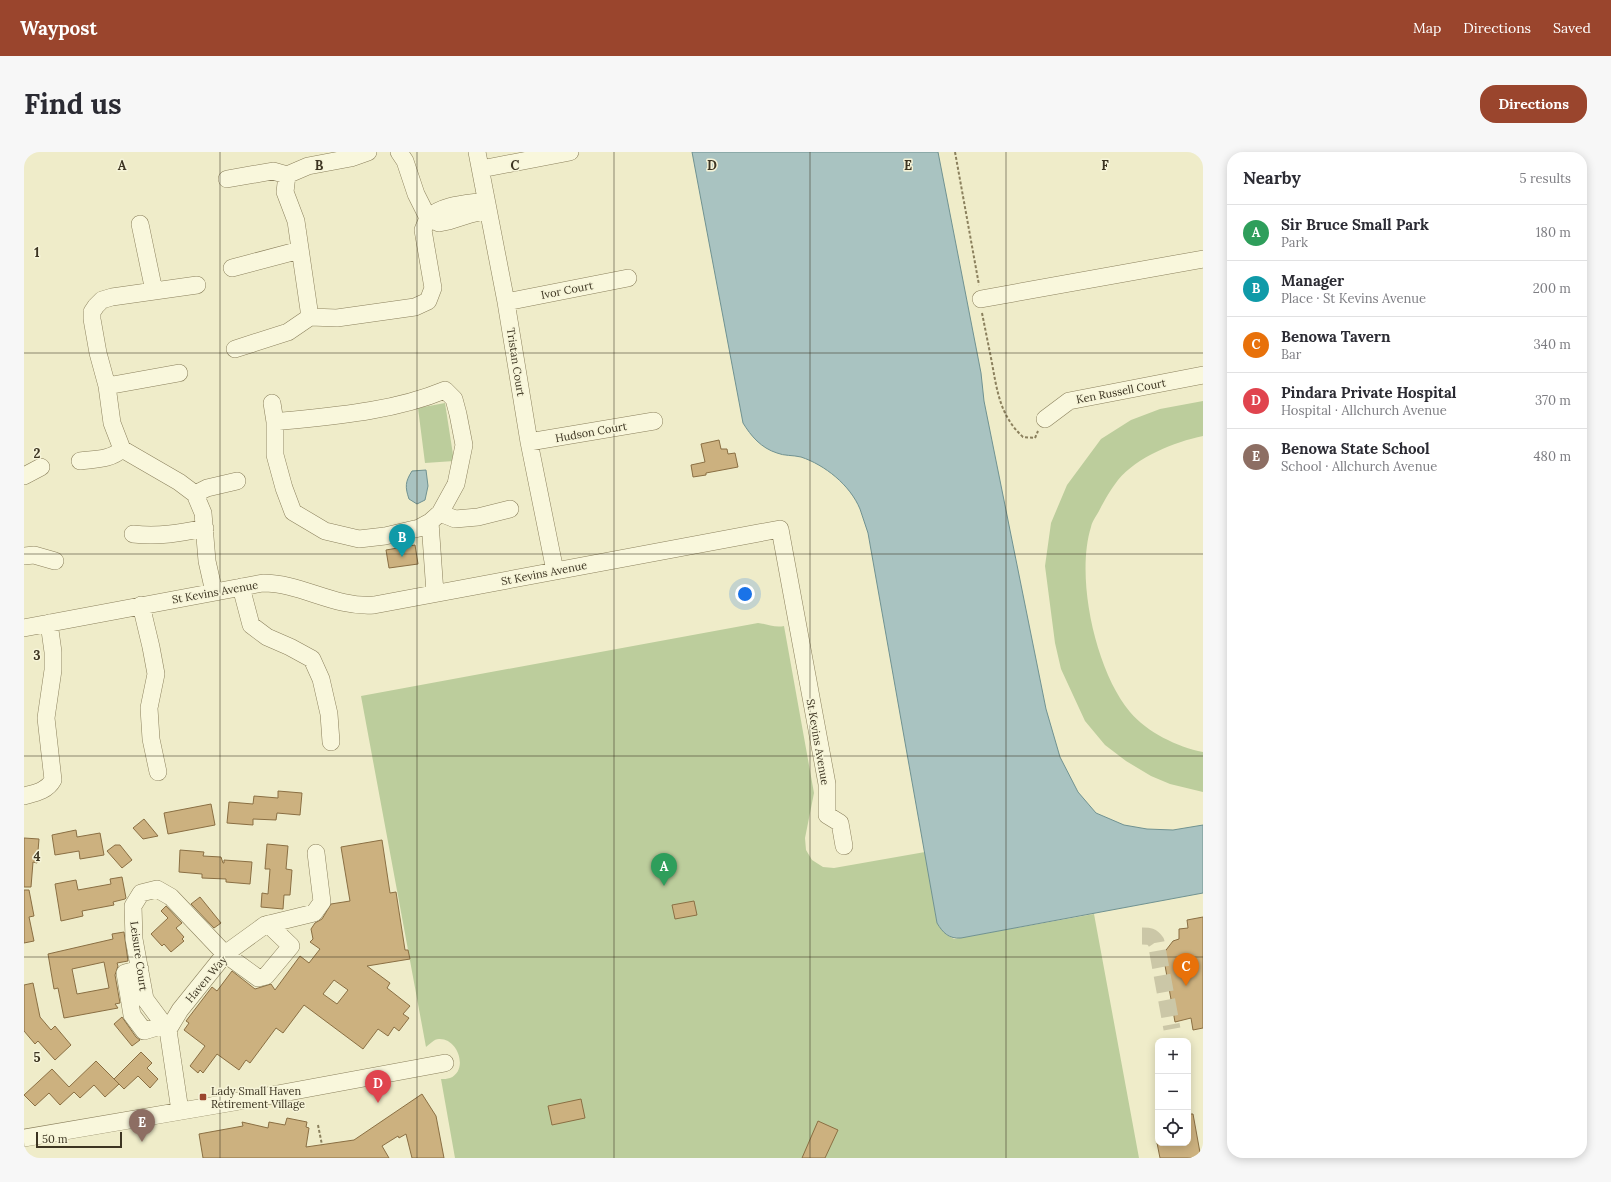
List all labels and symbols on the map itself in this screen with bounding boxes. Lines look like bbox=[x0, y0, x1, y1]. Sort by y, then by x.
text: A bbox=[118, 157, 127, 174]
text: B bbox=[315, 157, 324, 174]
text: C bbox=[511, 157, 520, 174]
text: D bbox=[707, 157, 717, 174]
text: E bbox=[904, 157, 912, 174]
text: F bbox=[1101, 157, 1109, 174]
text: 1 bbox=[34, 244, 40, 261]
street label: Ivor Court bbox=[540, 278, 595, 302]
street label: Tristan Court bbox=[504, 327, 528, 398]
street label: Ken Russell Court bbox=[1075, 375, 1168, 407]
street label: Hudson Court bbox=[554, 419, 629, 445]
text: 2 bbox=[34, 445, 41, 462]
pin: B bbox=[389, 524, 415, 557]
street label: St Kevins Avenue bbox=[500, 558, 588, 588]
street label: St Kevins Avenue bbox=[171, 578, 259, 606]
your location bbox=[735, 584, 755, 604]
text: 3 bbox=[33, 647, 41, 664]
street label: St Kevins Avenue bbox=[804, 698, 832, 786]
text: 4 bbox=[33, 848, 41, 865]
pin: A bbox=[651, 853, 677, 886]
street label: Leisure Court bbox=[127, 920, 151, 993]
street label: Haven Way bbox=[182, 953, 230, 1005]
pin: C bbox=[1173, 953, 1199, 986]
text: 5 bbox=[33, 1049, 41, 1066]
pin: D bbox=[365, 1070, 391, 1103]
place label: Lady Small Haven Retirement Village bbox=[211, 1084, 305, 1111]
marker: Lady Small Haven Retirement Village bbox=[198, 1092, 208, 1102]
pin: E bbox=[129, 1109, 155, 1142]
scale bar bbox=[36, 1130, 122, 1149]

